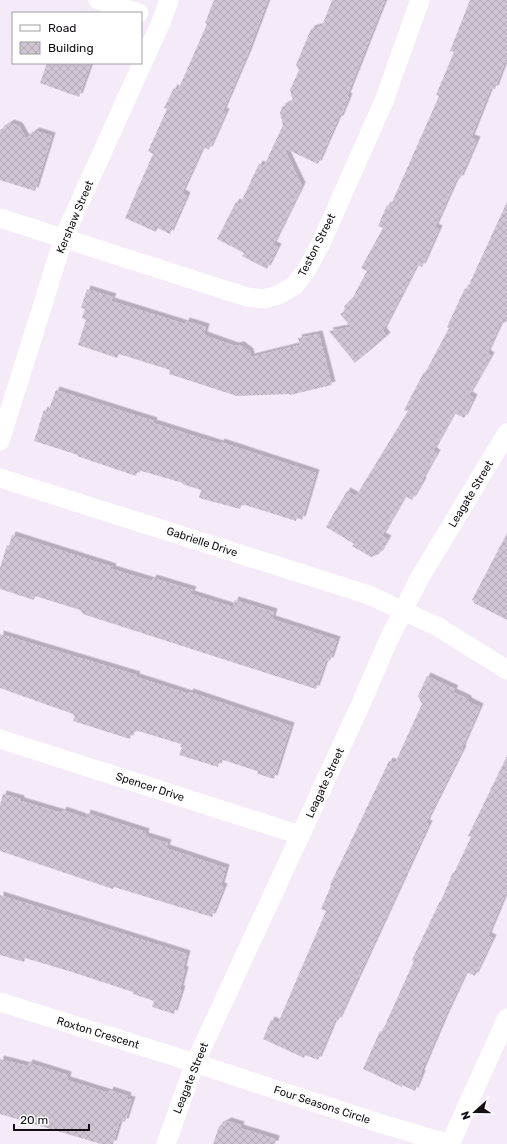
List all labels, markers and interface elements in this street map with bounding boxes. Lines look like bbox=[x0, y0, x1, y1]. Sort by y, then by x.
legend bbox=[12, 12, 142, 64]
text: Road bbox=[48, 21, 76, 35]
text: Building bbox=[48, 41, 94, 55]
street label: Kershaw Street bbox=[54, 178, 97, 255]
street label: Teston Street bbox=[296, 211, 339, 279]
street label: Leagate Street bbox=[446, 458, 496, 530]
street label: Gabrielle Drive bbox=[165, 524, 239, 560]
street label: Leagate Street bbox=[303, 745, 347, 820]
street label: Spencer Drive bbox=[114, 770, 186, 804]
street label: Roxton Crescent bbox=[55, 1014, 141, 1052]
street label: Leagate Street bbox=[171, 1040, 211, 1116]
street label: Four Seasons Circle bbox=[272, 1083, 372, 1127]
north arrow bbox=[455, 1092, 495, 1132]
scale bar bbox=[14, 1106, 89, 1132]
text: N bbox=[459, 1109, 474, 1121]
text: 20 m bbox=[20, 1113, 48, 1127]

